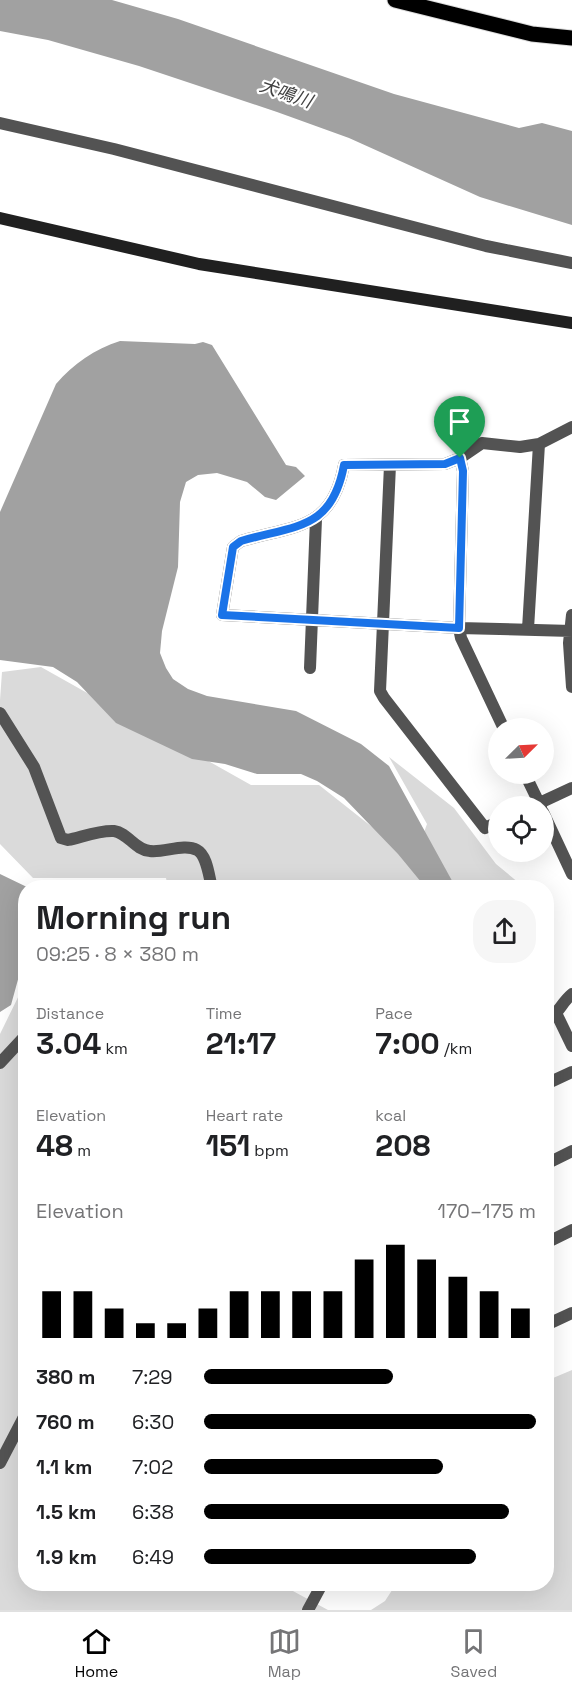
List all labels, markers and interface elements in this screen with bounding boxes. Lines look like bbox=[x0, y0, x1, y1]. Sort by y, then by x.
water label: 犬鳴川 bbox=[257, 73, 317, 113]
pin bbox=[434, 396, 485, 458]
icon: arrive bbox=[443, 405, 476, 438]
north arrow bbox=[488, 718, 554, 784]
map controls bbox=[488, 718, 554, 862]
button: locate bbox=[488, 796, 554, 862]
text: Morning run bbox=[36, 897, 231, 939]
button: share bbox=[473, 900, 536, 963]
text: 09:25 · 8 × 380 m bbox=[36, 941, 199, 967]
text: Distance bbox=[36, 1003, 104, 1024]
text: Time bbox=[206, 1003, 242, 1024]
text: Pace bbox=[375, 1003, 413, 1024]
text: 3.04 bbox=[36, 1024, 101, 1063]
text: 21:17 bbox=[206, 1024, 276, 1063]
text: 7:00 bbox=[375, 1024, 440, 1063]
text: km bbox=[101, 1038, 128, 1059]
text: /km bbox=[440, 1038, 472, 1059]
text: Elevation bbox=[36, 1105, 106, 1126]
text: Heart rate bbox=[206, 1105, 283, 1126]
text: kcal bbox=[375, 1105, 406, 1126]
text: 48 bbox=[36, 1126, 73, 1165]
text: 151 bbox=[206, 1126, 250, 1165]
text: 208 bbox=[375, 1126, 431, 1165]
text: m bbox=[73, 1140, 91, 1161]
text: bpm bbox=[250, 1140, 289, 1161]
text: Elevation bbox=[36, 1198, 124, 1224]
text: 170–175 m bbox=[438, 1198, 536, 1224]
text: 380 m bbox=[36, 1364, 95, 1390]
text: 7:29 bbox=[132, 1364, 173, 1390]
text: 760 m bbox=[36, 1409, 94, 1435]
text: 6:30 bbox=[132, 1409, 174, 1435]
text: 1.1 km bbox=[36, 1454, 92, 1480]
text: 7:02 bbox=[132, 1454, 173, 1480]
text: 1.5 km bbox=[36, 1499, 96, 1525]
text: 6:38 bbox=[132, 1499, 174, 1525]
text: 1.9 km bbox=[36, 1544, 97, 1570]
text: 6:49 bbox=[132, 1544, 174, 1570]
tab: Home bbox=[75, 1625, 118, 1682]
tab: Map bbox=[268, 1625, 301, 1682]
tab: Saved bbox=[451, 1625, 497, 1682]

